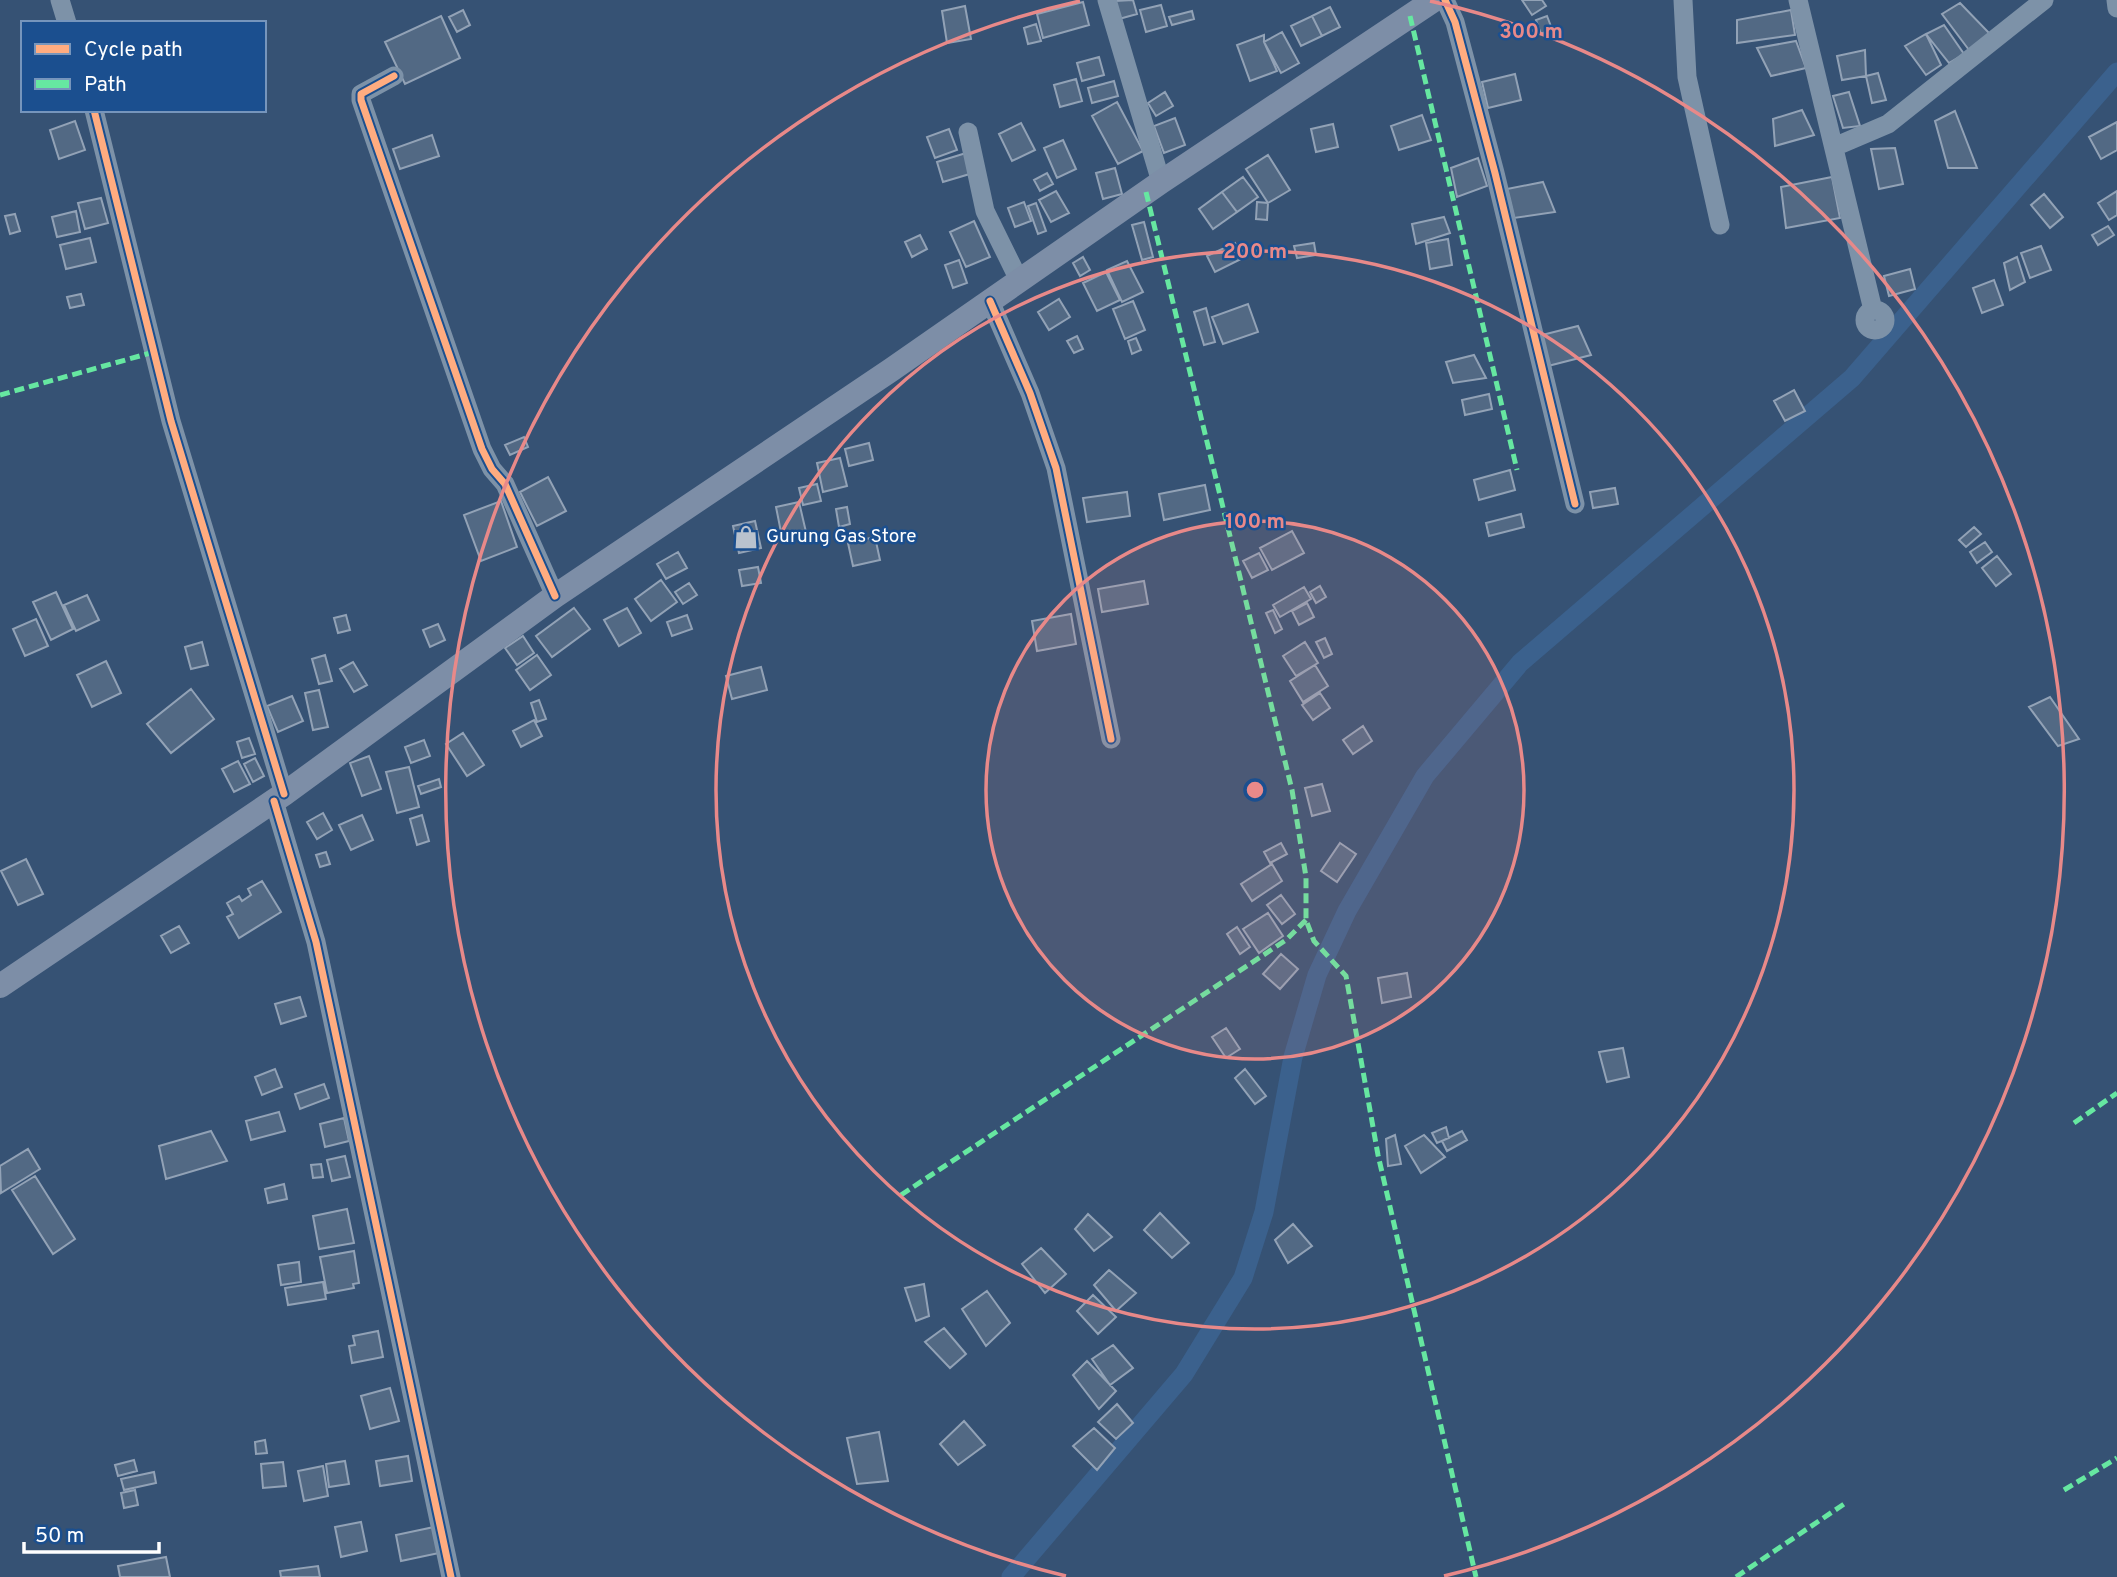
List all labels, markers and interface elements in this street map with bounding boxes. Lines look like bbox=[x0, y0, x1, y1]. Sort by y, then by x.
text: 300 m bbox=[1499, 19, 1563, 46]
legend bbox=[21, 21, 266, 112]
text: Cycle path bbox=[84, 37, 183, 64]
text: Path bbox=[84, 72, 127, 99]
text: 200 m bbox=[1223, 239, 1287, 266]
text: 100 m bbox=[1225, 509, 1285, 536]
shop icon: Gurung Gas Store bbox=[732, 523, 760, 551]
place label: Gurung Gas Store bbox=[766, 525, 916, 549]
centre of rings bbox=[1243, 778, 1267, 802]
scale bar bbox=[24, 1510, 159, 1554]
text: 50 m bbox=[35, 1523, 84, 1550]

